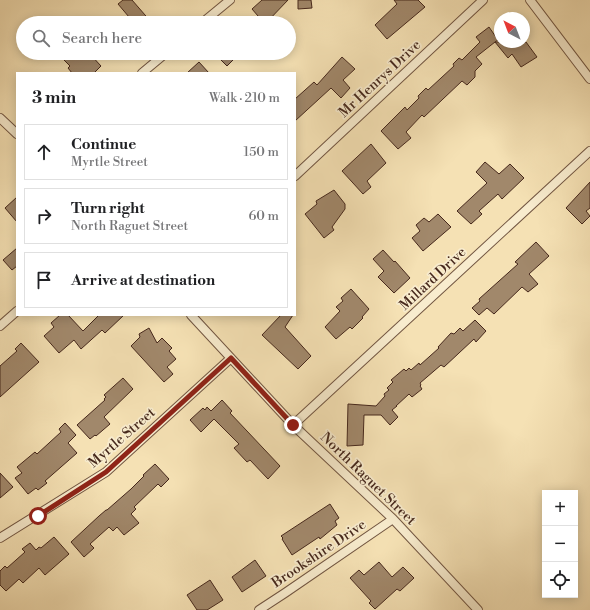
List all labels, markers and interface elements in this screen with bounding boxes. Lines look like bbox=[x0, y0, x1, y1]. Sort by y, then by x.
north arrow bbox=[494, 12, 530, 48]
search box bbox=[16, 16, 296, 60]
icon: search bbox=[30, 27, 52, 49]
text: Search here bbox=[62, 29, 142, 48]
street label: Mr Henrys Drive bbox=[335, 36, 425, 122]
text: 3 min bbox=[32, 87, 76, 109]
text: Walk · 210 m bbox=[209, 90, 280, 106]
text: Continue bbox=[71, 135, 136, 154]
icon: ahead bbox=[33, 141, 55, 163]
text: 150 m bbox=[244, 144, 279, 160]
text: Myrtle Street bbox=[71, 154, 148, 170]
text: Turn right bbox=[71, 199, 145, 218]
icon: right bbox=[33, 205, 55, 227]
text: 60 m bbox=[248, 208, 279, 224]
text: North Raguet Street bbox=[71, 218, 188, 234]
street label: Millard Drive bbox=[396, 244, 470, 314]
icon: arrive bbox=[33, 269, 55, 291]
text: Arrive at destination bbox=[71, 271, 215, 290]
street label: Myrtle Street bbox=[85, 404, 159, 472]
route end bbox=[284, 416, 302, 434]
street label: North Raguet Street bbox=[316, 429, 420, 529]
map controls bbox=[542, 490, 578, 598]
button: + bbox=[542, 490, 578, 526]
route start bbox=[29, 507, 47, 525]
street label: Brookshire Drive bbox=[268, 516, 370, 593]
button: − bbox=[542, 526, 578, 562]
button: locate bbox=[542, 562, 578, 598]

